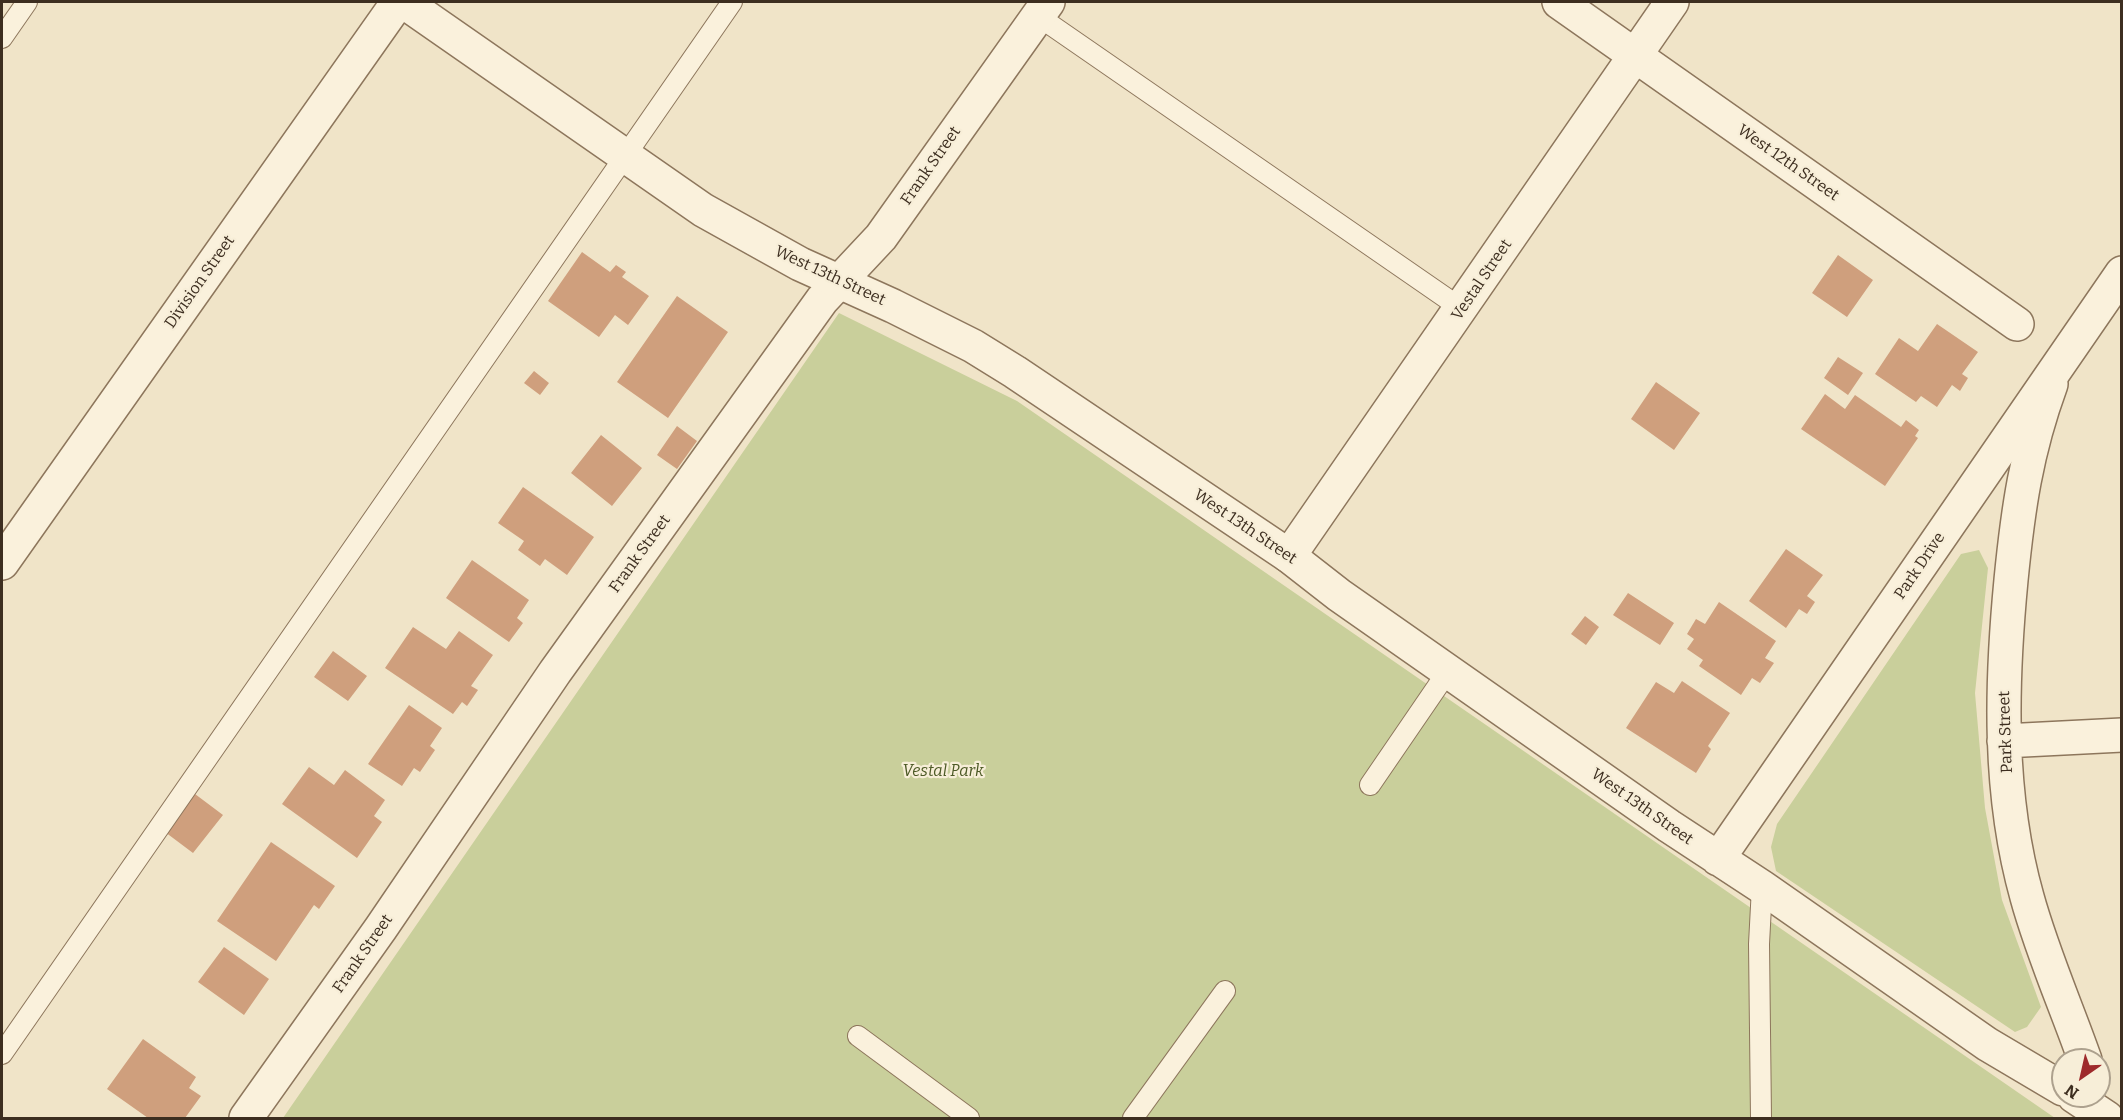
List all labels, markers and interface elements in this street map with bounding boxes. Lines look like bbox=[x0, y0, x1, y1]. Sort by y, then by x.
street label: West 12th Street bbox=[1733, 121, 1843, 205]
street label: Frank Street bbox=[897, 123, 965, 209]
street label: Division Street bbox=[161, 232, 239, 332]
street label: Vestal Street bbox=[1448, 236, 1516, 324]
street label: West 13th Street bbox=[772, 242, 888, 310]
street label: West 13th Street bbox=[1190, 485, 1300, 569]
street label: Frank Street bbox=[605, 511, 675, 597]
street label: Park Drive bbox=[1891, 529, 1949, 603]
street label: Park Street bbox=[1995, 691, 2017, 773]
park label: Vestal Park bbox=[902, 762, 984, 782]
street label: West 13th Street bbox=[1587, 765, 1697, 849]
street label: Frank Street bbox=[329, 911, 397, 997]
north arrow bbox=[2051, 1048, 2111, 1108]
text: N bbox=[2061, 1080, 2082, 1103]

